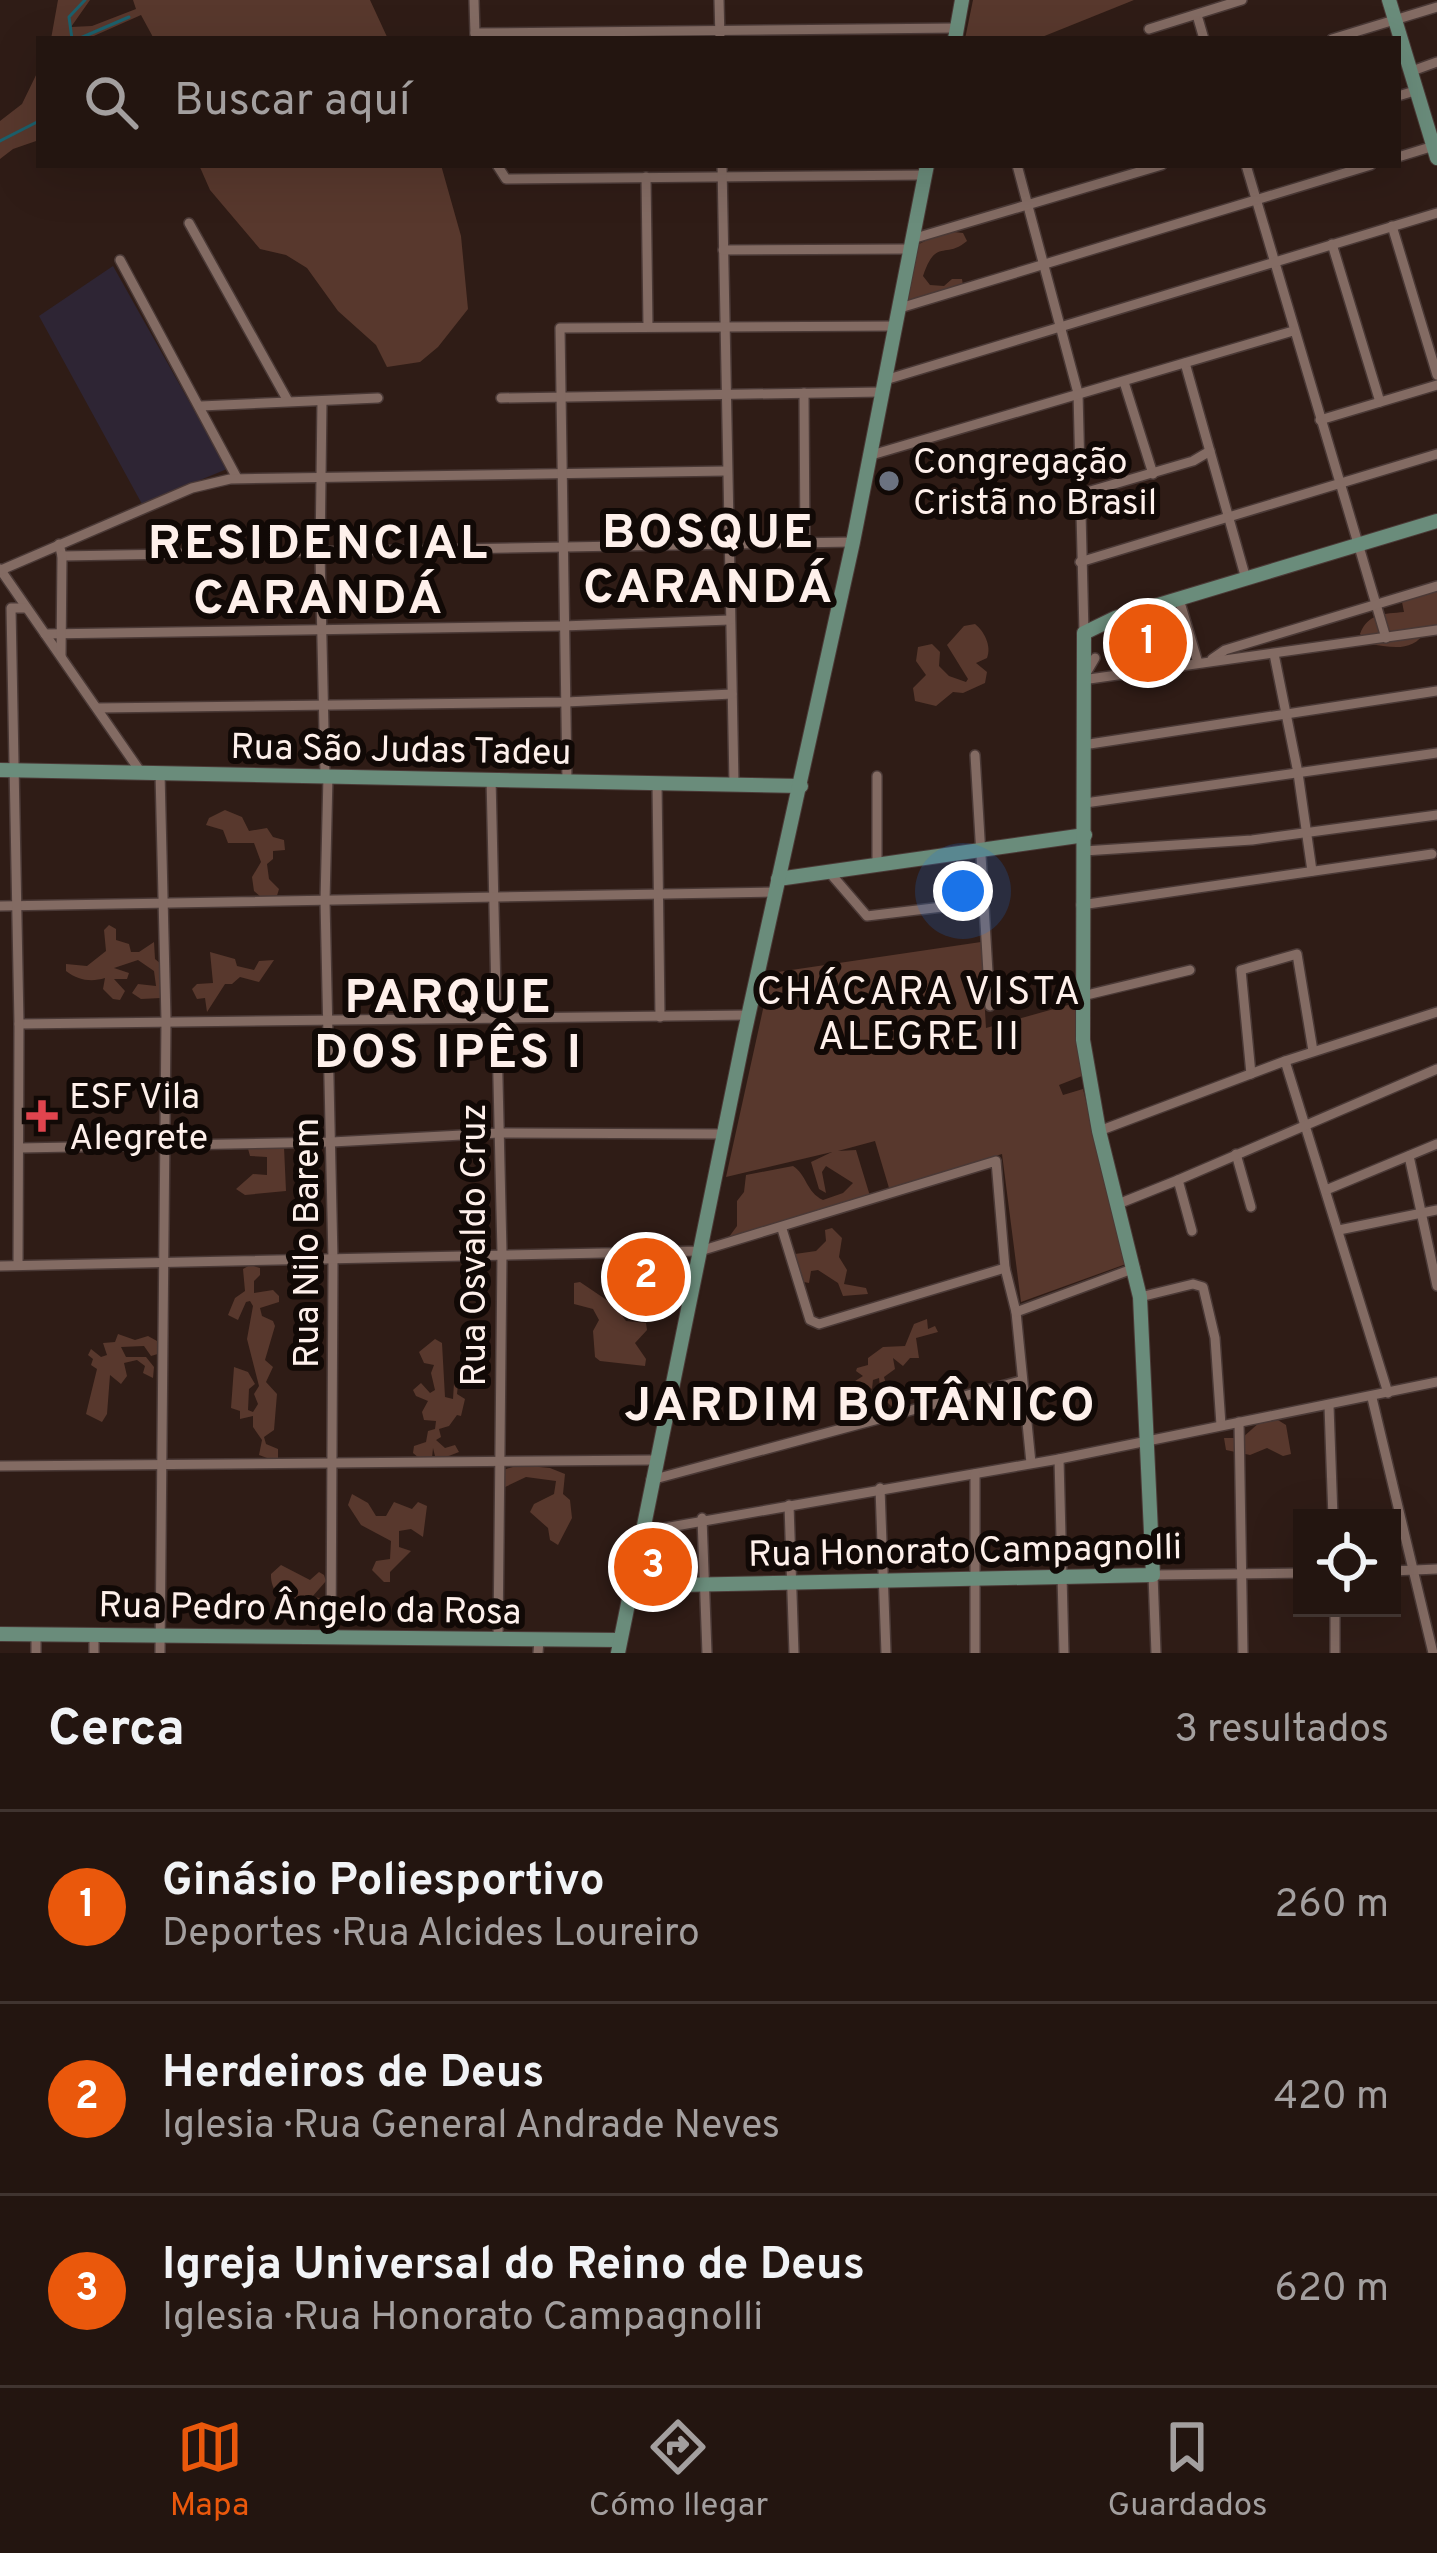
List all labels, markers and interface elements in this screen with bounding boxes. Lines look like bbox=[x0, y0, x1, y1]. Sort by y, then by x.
search box bbox=[36, 36, 1401, 168]
icon: search bbox=[78, 69, 144, 135]
text: Buscar aquí bbox=[174, 74, 410, 131]
place label: Congregação Cristã no Brasil bbox=[913, 441, 1157, 528]
marker: Congregação Cristã no Brasil bbox=[876, 468, 902, 494]
district label: BOSQUE CARANDÁ bbox=[583, 505, 835, 620]
district label: RESIDENCIAL CARANDÁ bbox=[148, 516, 490, 631]
pin: 1 bbox=[1109, 598, 1187, 688]
street label: Rua São Judas Tadeu bbox=[230, 726, 572, 778]
your location bbox=[933, 861, 993, 921]
district label: CHÁCARA VISTA ALEGRE II bbox=[757, 967, 1083, 1064]
district label: PARQUE DOS IPÊS I bbox=[314, 970, 584, 1085]
place label: ESF Vila Alegrete bbox=[69, 1076, 208, 1163]
marker: ESF Vila Alegrete bbox=[26, 1100, 58, 1132]
street label: Rua Osvaldo Cruz bbox=[453, 1103, 499, 1387]
street label: Rua Nilo Barem bbox=[286, 1118, 332, 1368]
pin: 2 bbox=[607, 1232, 685, 1322]
district label: JARDIM BOTÂNICO bbox=[624, 1376, 1098, 1438]
map controls bbox=[1293, 1509, 1401, 1617]
button: locate bbox=[1293, 1509, 1401, 1617]
pin: 3 bbox=[614, 1522, 692, 1612]
street label: Rua Honorato Campagnolli bbox=[748, 1526, 1182, 1580]
street label: Rua Pedro Ângelo da Rosa bbox=[98, 1582, 522, 1638]
text: Cerca bbox=[48, 1699, 185, 1764]
text: 3 resultados bbox=[1174, 1707, 1389, 1756]
text: Ginásio Poliesportivo bbox=[162, 1854, 605, 1911]
text: 1 bbox=[79, 1882, 95, 1931]
text: 260 m bbox=[1275, 1882, 1389, 1931]
text: Deportes · Rua Alcides Loureiro bbox=[162, 1911, 700, 1960]
text: Herdeiros de Deus bbox=[162, 2046, 545, 2103]
text: 2 bbox=[75, 2074, 99, 2123]
text: 420 m bbox=[1274, 2074, 1389, 2123]
text: Iglesia · Rua General Andrade Neves bbox=[162, 2103, 780, 2152]
text: Igreja Universal do Reino de Deus bbox=[162, 2238, 865, 2295]
text: 3 bbox=[75, 2266, 99, 2315]
text: 620 m bbox=[1275, 2266, 1389, 2315]
text: Iglesia · Rua Honorato Campagnolli bbox=[162, 2295, 763, 2344]
tab: Mapa bbox=[170, 2414, 249, 2528]
tab: Cómo llegar bbox=[589, 2414, 768, 2528]
tab: Guardados bbox=[1108, 2414, 1267, 2528]

